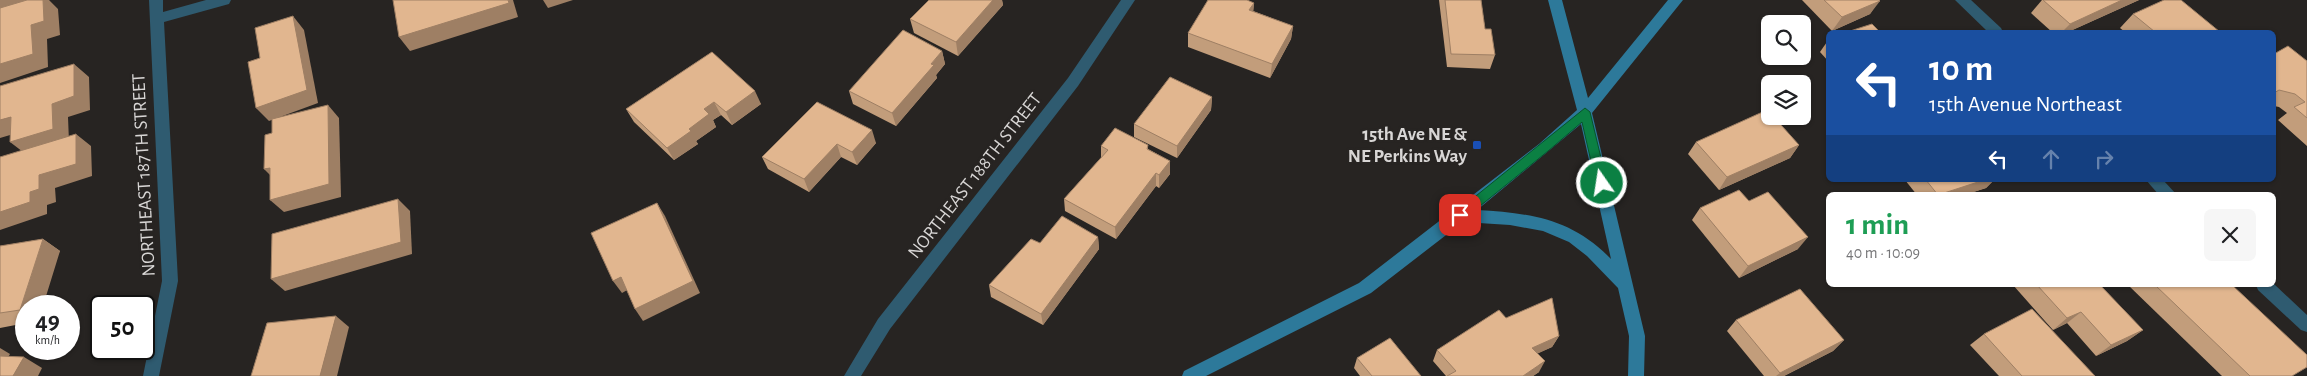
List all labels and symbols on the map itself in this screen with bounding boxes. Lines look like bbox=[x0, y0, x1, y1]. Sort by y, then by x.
street label: NORTHEAST 187TH STREET bbox=[129, 73, 159, 277]
street label: NORTHEAST 188TH STREET bbox=[905, 90, 1045, 262]
place label: 15th Ave NE & NE Perkins Way bbox=[1348, 125, 1467, 166]
marker: 15th Ave NE & NE Perkins Way bbox=[1471, 139, 1483, 151]
position arrow bbox=[1575, 156, 1627, 208]
pin bbox=[1439, 194, 1481, 236]
speed limit sign: 50 bbox=[90, 295, 155, 360]

